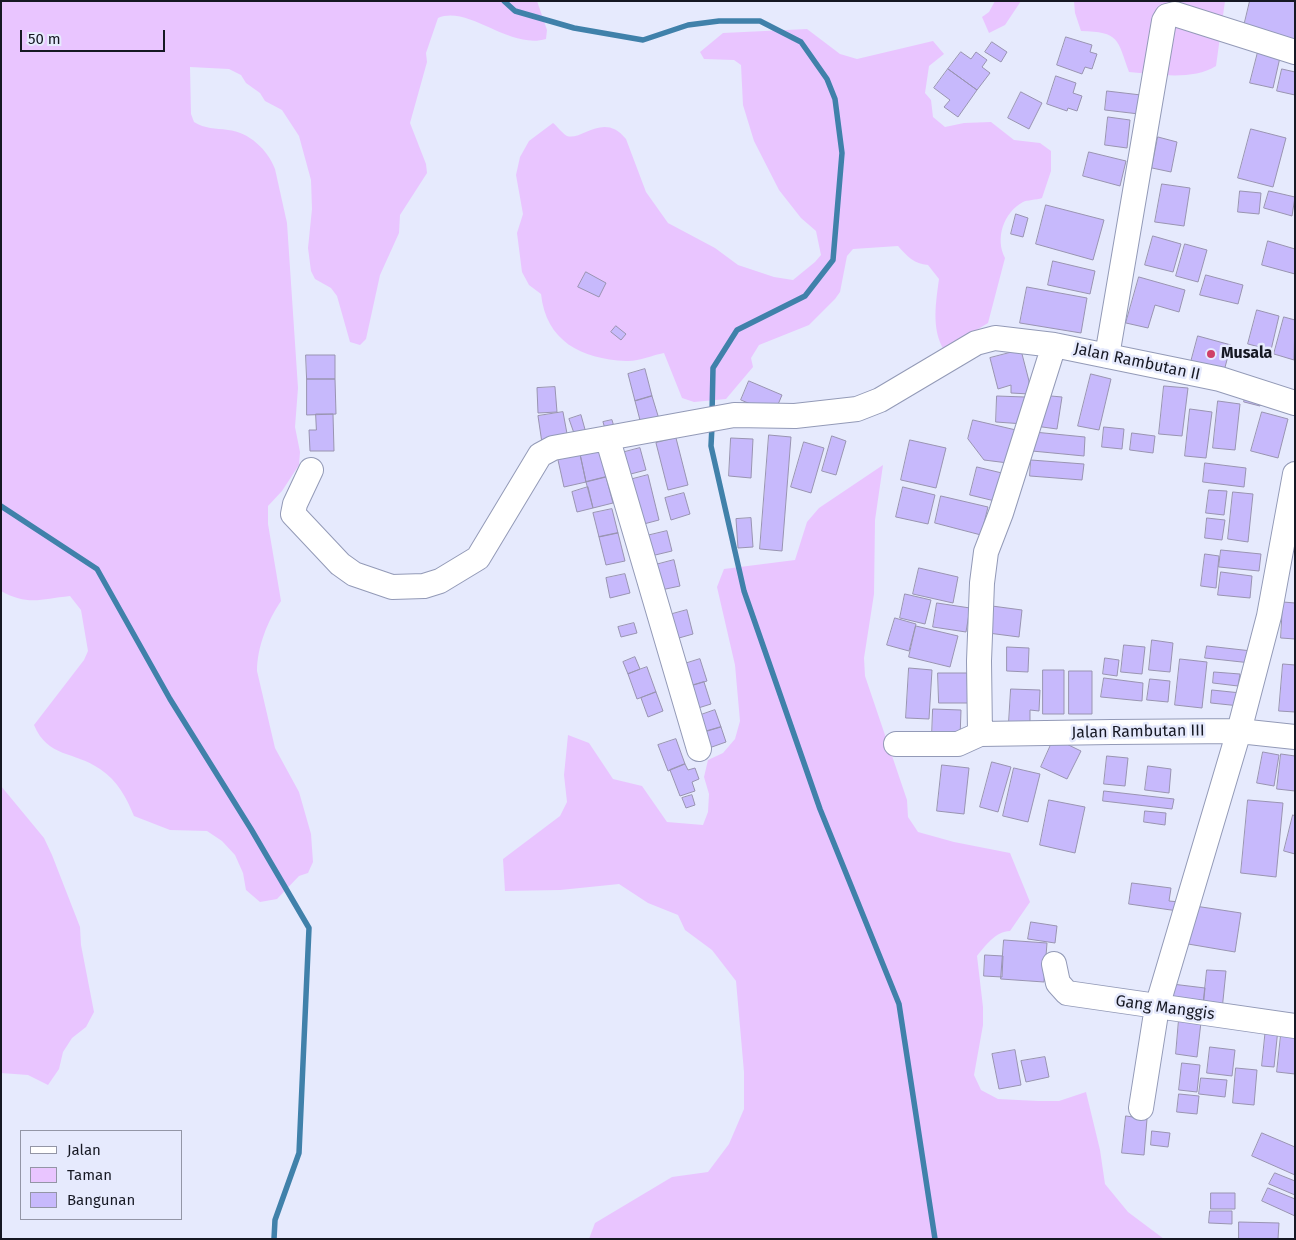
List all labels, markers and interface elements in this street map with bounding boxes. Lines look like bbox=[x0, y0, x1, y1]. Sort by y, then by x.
scale bar bbox=[22, 20, 168, 52]
text: 50 m bbox=[28, 30, 61, 48]
street label: Jalan Rambutan II bbox=[1072, 339, 1202, 385]
place label: Musala bbox=[1221, 344, 1272, 364]
marker: Musala bbox=[1205, 348, 1217, 360]
street label: Jalan Rambutan III bbox=[1071, 721, 1205, 743]
street label: Gang Manggis bbox=[1114, 992, 1216, 1024]
legend bbox=[20, 1130, 182, 1220]
text: Jalan bbox=[67, 1141, 101, 1159]
text: Taman bbox=[67, 1166, 112, 1184]
text: Bangunan bbox=[67, 1191, 135, 1209]

